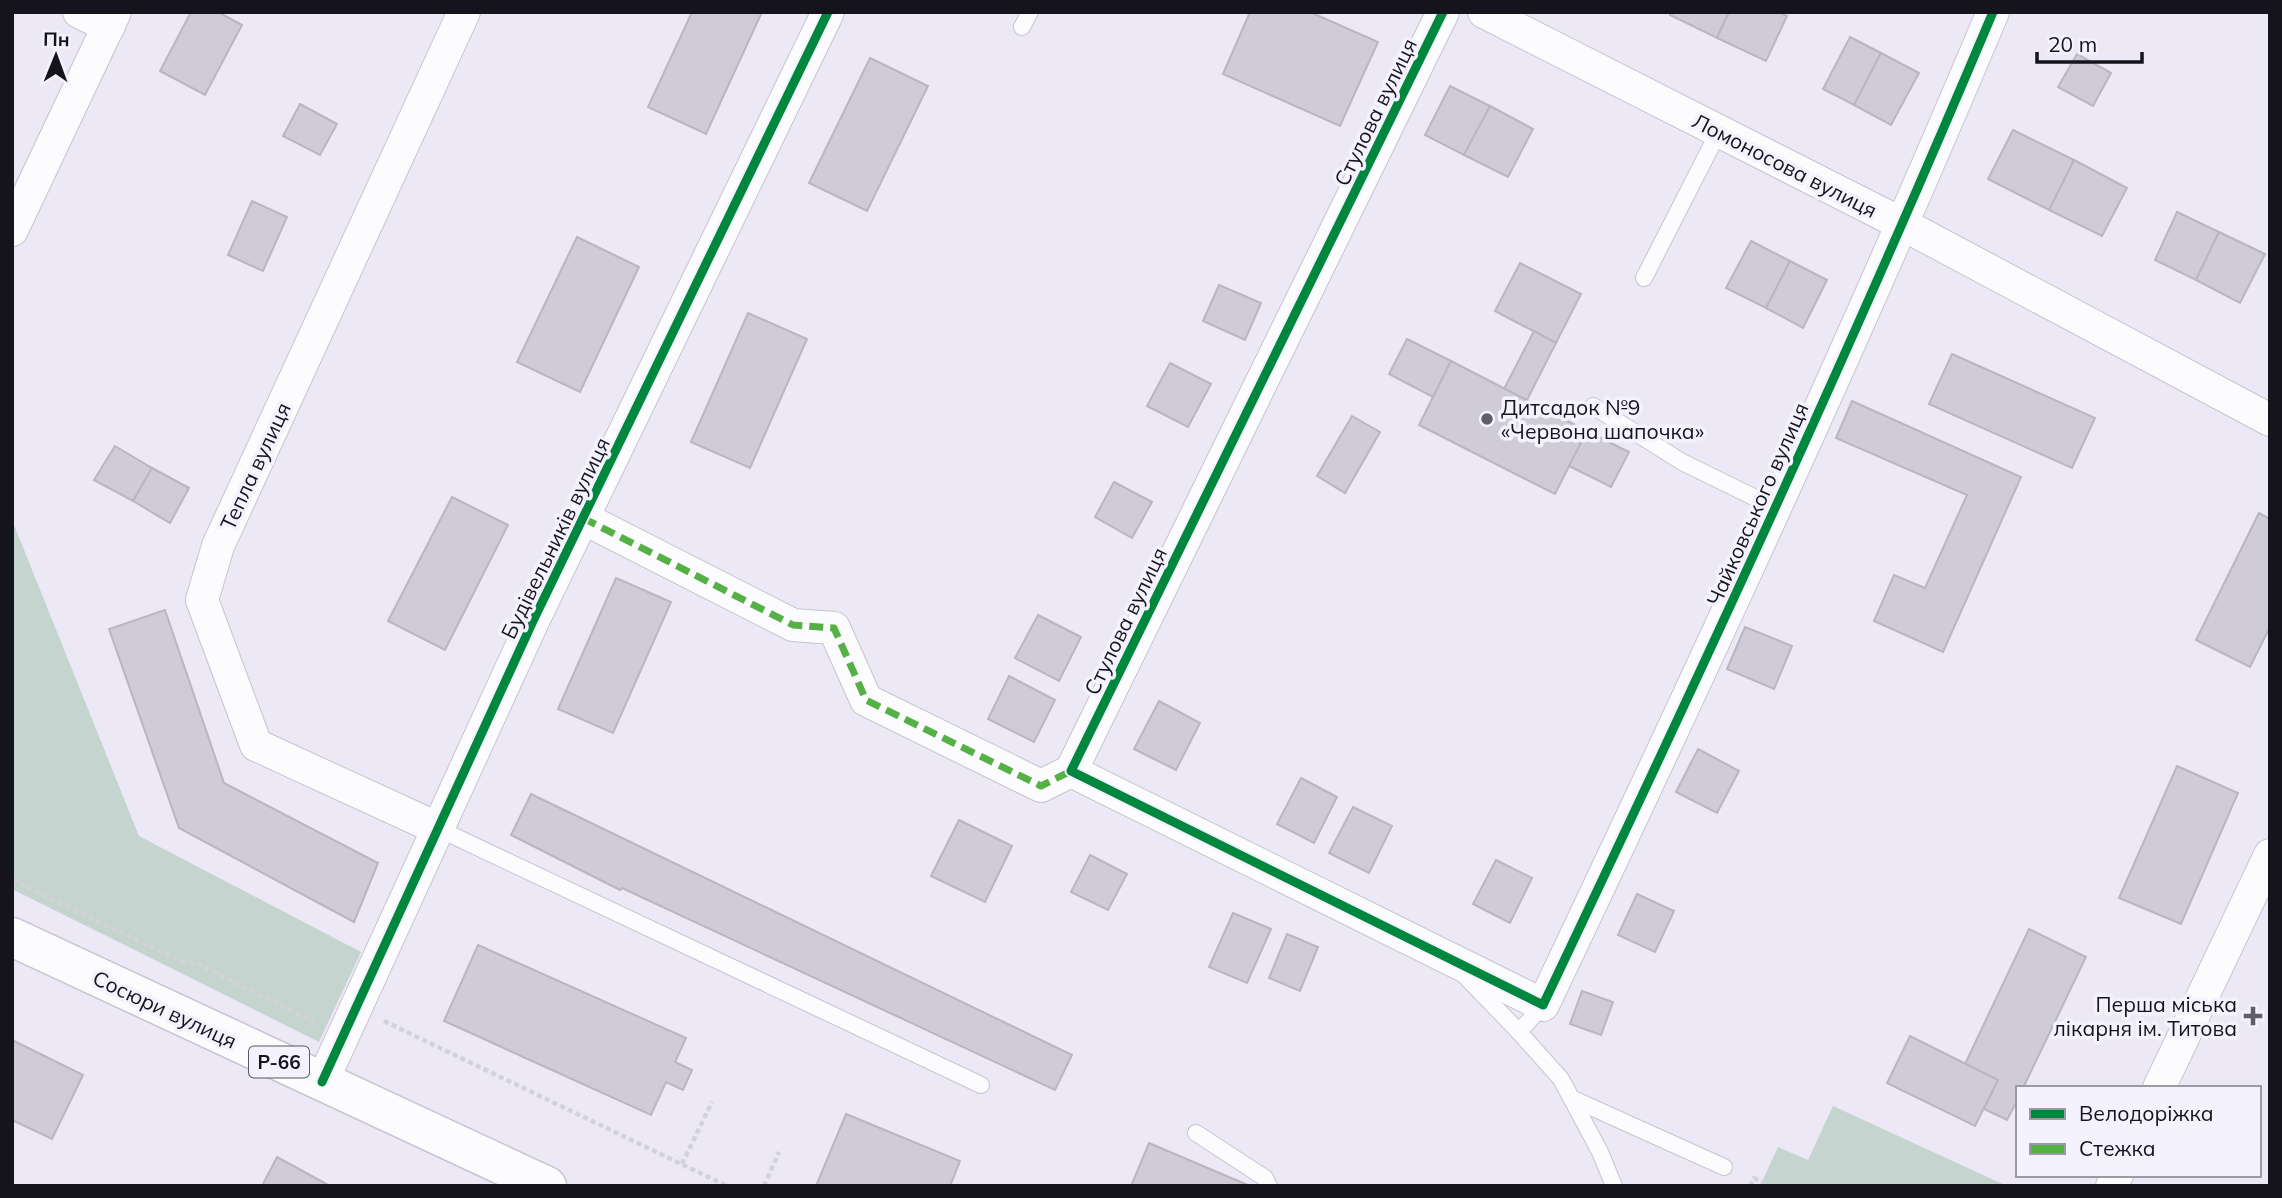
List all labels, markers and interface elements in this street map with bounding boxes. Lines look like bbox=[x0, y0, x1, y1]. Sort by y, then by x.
north arrow bbox=[21, 21, 91, 91]
scale bar bbox=[2037, 21, 2142, 65]
text: Пн bbox=[43, 27, 70, 51]
text: 20 m bbox=[2048, 31, 2097, 57]
street label: Стулова вулиця bbox=[1328, 34, 1422, 190]
street label: Ломоносова вулиця bbox=[1688, 107, 1882, 223]
place label: Дитсадок №9 «Червона шапочка» bbox=[1501, 394, 1704, 444]
street label: Тепла вулиця bbox=[214, 398, 296, 534]
street label: Чайковського вулиця bbox=[1701, 399, 1813, 609]
marker: Дитсадок №9 «Червона шапочка» bbox=[1479, 411, 1495, 427]
street label: Будівельників вулиця bbox=[495, 433, 615, 643]
street label: Стулова вулиця bbox=[1078, 543, 1172, 699]
street label: Сосюри вулиця bbox=[89, 964, 241, 1054]
place label: Перша міська лікарня ім. Титова bbox=[2054, 991, 2237, 1041]
marker: Перша міська лікарня ім. Титова bbox=[2243, 1006, 2263, 1026]
road number: Р-66 bbox=[249, 1046, 309, 1078]
legend bbox=[2016, 1086, 2261, 1177]
text: Велодоріжка bbox=[2079, 1100, 2214, 1126]
text: Стежка bbox=[2079, 1135, 2156, 1161]

